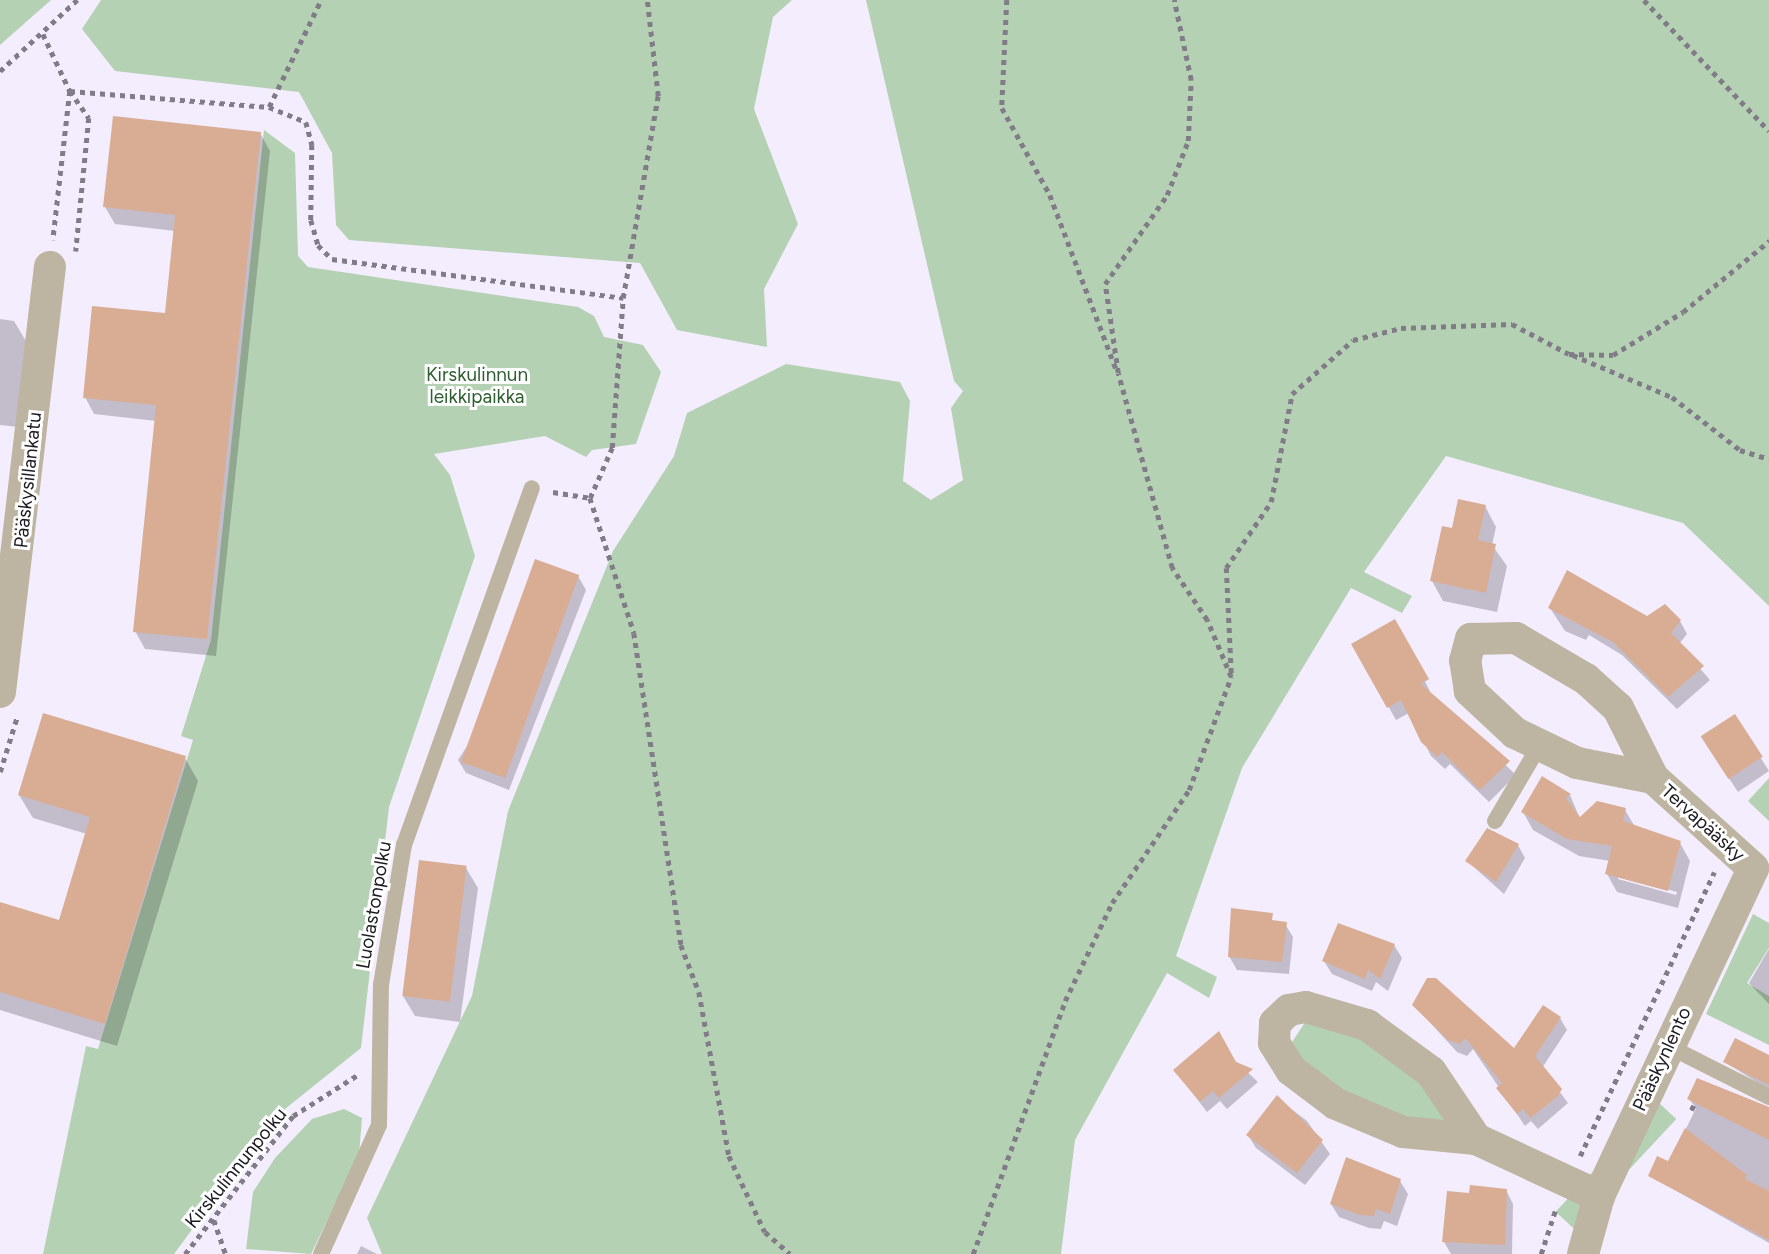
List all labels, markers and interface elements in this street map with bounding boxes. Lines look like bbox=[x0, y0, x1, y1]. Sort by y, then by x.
park label: Kirskulinnun leikkipaikka bbox=[426, 364, 528, 408]
street label: Pääskysillankatu bbox=[10, 411, 46, 549]
street label: Tervapääsky bbox=[1657, 780, 1749, 866]
street label: Luolastonpolku bbox=[352, 839, 396, 971]
street label: Pääskynlento bbox=[1628, 1003, 1696, 1115]
street label: Kirskulinnunpolku bbox=[180, 1103, 292, 1233]

